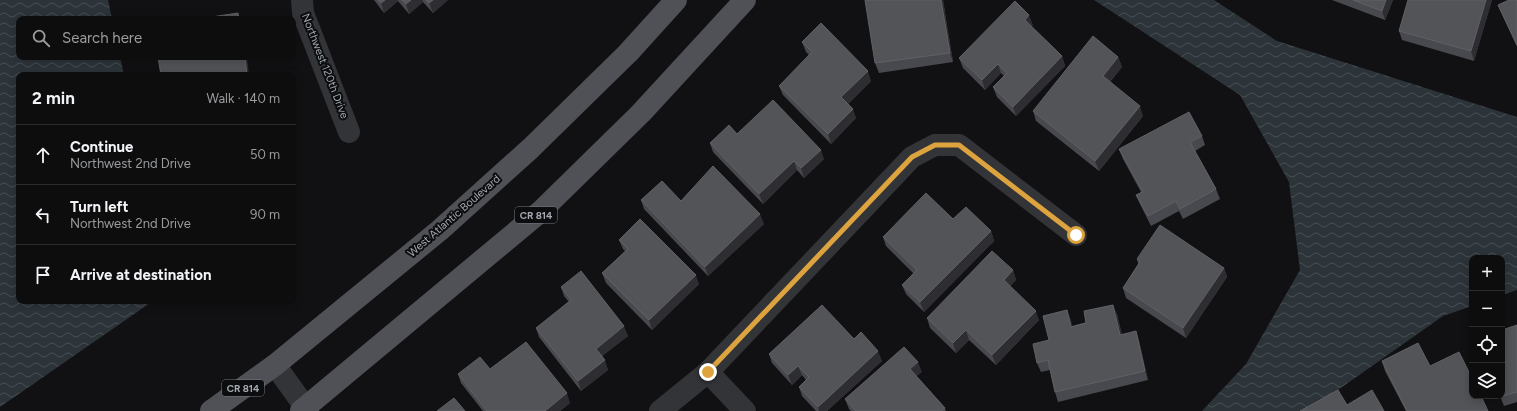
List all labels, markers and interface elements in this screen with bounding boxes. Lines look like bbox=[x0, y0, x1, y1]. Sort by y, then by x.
street label: Northwest 120th Drive bbox=[299, 12, 351, 120]
search box bbox=[16, 16, 296, 60]
icon: search bbox=[30, 27, 52, 49]
text: Search here bbox=[62, 29, 142, 47]
text: 2 min bbox=[32, 88, 75, 108]
text: Walk · 140 m bbox=[206, 91, 280, 106]
text: Continue bbox=[70, 138, 133, 156]
icon: ahead bbox=[32, 144, 54, 166]
text: 50 m bbox=[250, 147, 280, 162]
text: Northwest 2nd Drive bbox=[70, 156, 191, 171]
street label: West Atlantic Boulevard bbox=[405, 172, 503, 260]
text: Turn left bbox=[70, 198, 128, 216]
icon: left bbox=[32, 204, 54, 226]
text: 90 m bbox=[250, 207, 280, 222]
road number: CR 814 bbox=[515, 207, 557, 223]
text: Northwest 2nd Drive bbox=[70, 216, 191, 231]
route start bbox=[1067, 226, 1085, 244]
map controls bbox=[1469, 255, 1505, 399]
button: + bbox=[1469, 255, 1505, 291]
icon: arrive bbox=[32, 264, 54, 286]
text: Arrive at destination bbox=[70, 266, 211, 284]
button: − bbox=[1469, 291, 1505, 327]
button: locate bbox=[1469, 327, 1505, 363]
route end bbox=[699, 363, 717, 381]
button: layers bbox=[1469, 363, 1505, 399]
road number: CR 814 bbox=[222, 380, 264, 396]

